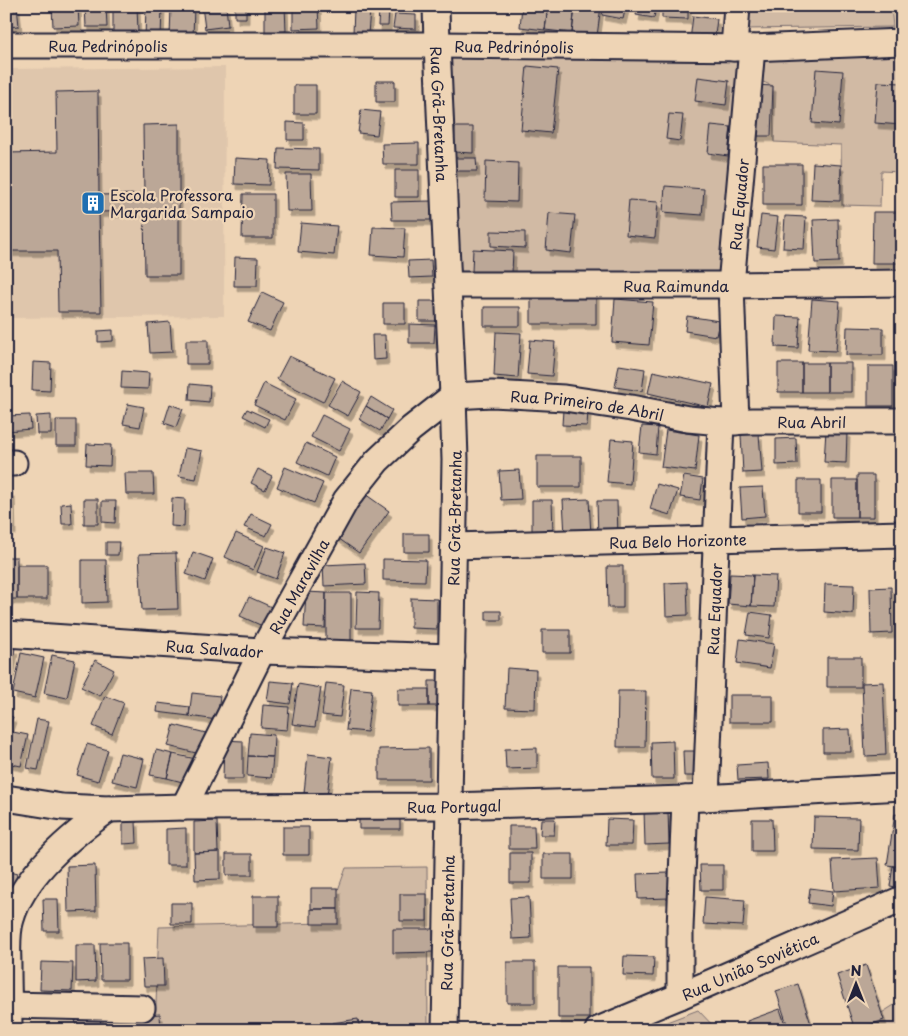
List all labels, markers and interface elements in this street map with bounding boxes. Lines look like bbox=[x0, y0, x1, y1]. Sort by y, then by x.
street label: Rua Pedrinópolis bbox=[48, 34, 168, 57]
street label: Rua Pedrinópolis bbox=[454, 34, 574, 58]
street label: Rua Grã-Bretanha bbox=[426, 46, 455, 183]
street label: Rua Equador bbox=[723, 157, 754, 251]
place label: Escola Professora Margarida Sampaio bbox=[110, 183, 254, 223]
building icon: Escola Professora Margarida Sampaio bbox=[80, 190, 106, 216]
street label: Rua Raimunda bbox=[623, 274, 729, 297]
street label: Rua Primeiro de Abril bbox=[510, 384, 666, 426]
street label: Rua Abril bbox=[777, 410, 846, 433]
street label: Rua Grã-Bretanha bbox=[441, 449, 467, 586]
street label: Rua Belo Horizonte bbox=[609, 527, 747, 553]
street label: Rua Maravilha bbox=[262, 533, 334, 638]
street label: Rua Equador bbox=[700, 563, 727, 656]
street label: Rua Salvador bbox=[165, 633, 264, 663]
street label: Rua Portugal bbox=[407, 793, 502, 818]
street label: Rua Grã-Bretanha bbox=[434, 854, 460, 991]
street label: Rua União Soviética bbox=[678, 925, 822, 1005]
north arrow bbox=[830, 958, 880, 1008]
text: N bbox=[850, 960, 862, 981]

